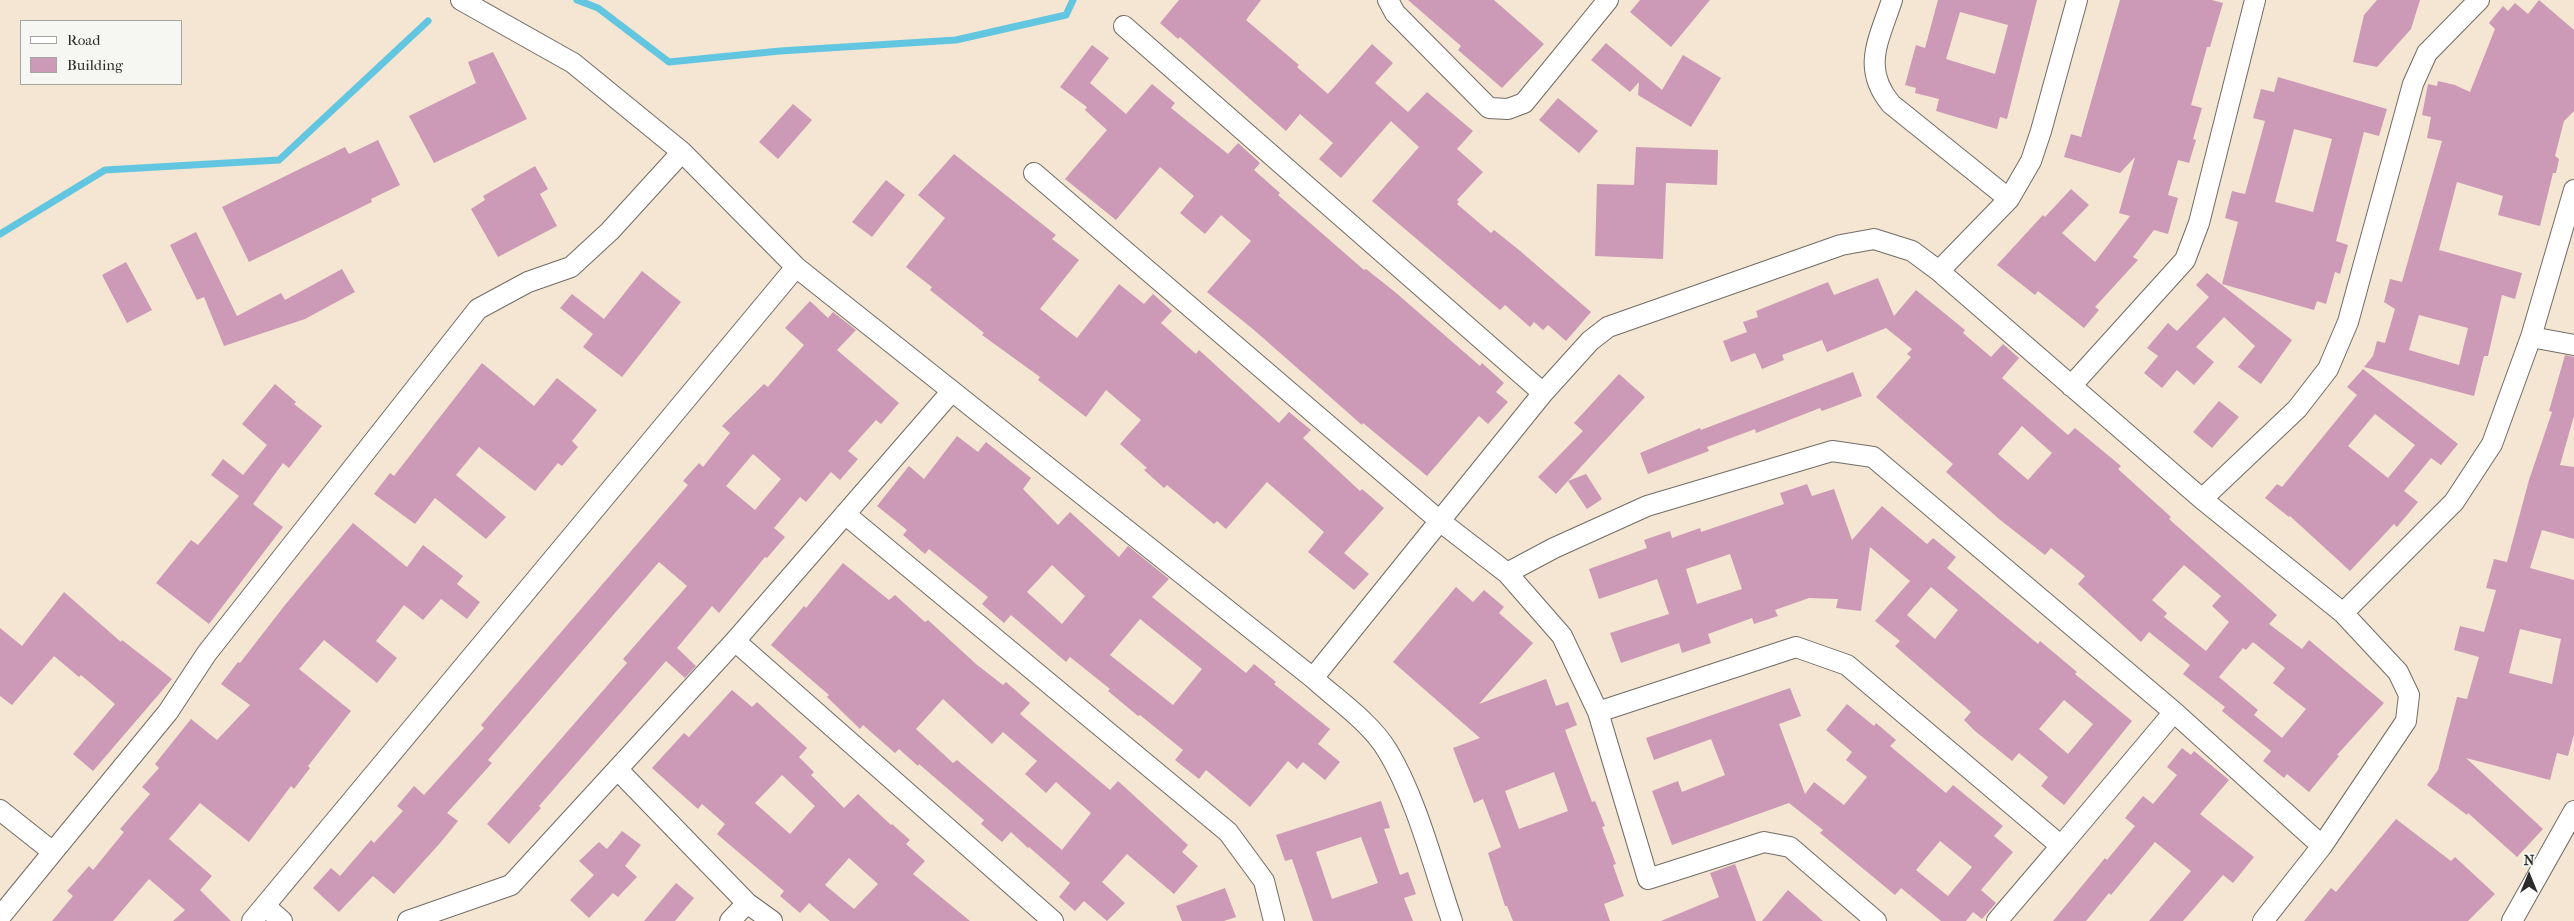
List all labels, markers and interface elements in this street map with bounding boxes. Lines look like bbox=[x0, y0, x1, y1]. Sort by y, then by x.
legend bbox=[20, 20, 182, 85]
text: Road bbox=[67, 31, 100, 49]
text: Building bbox=[67, 56, 123, 74]
north arrow bbox=[2504, 851, 2554, 901]
text: N bbox=[2524, 852, 2534, 869]

